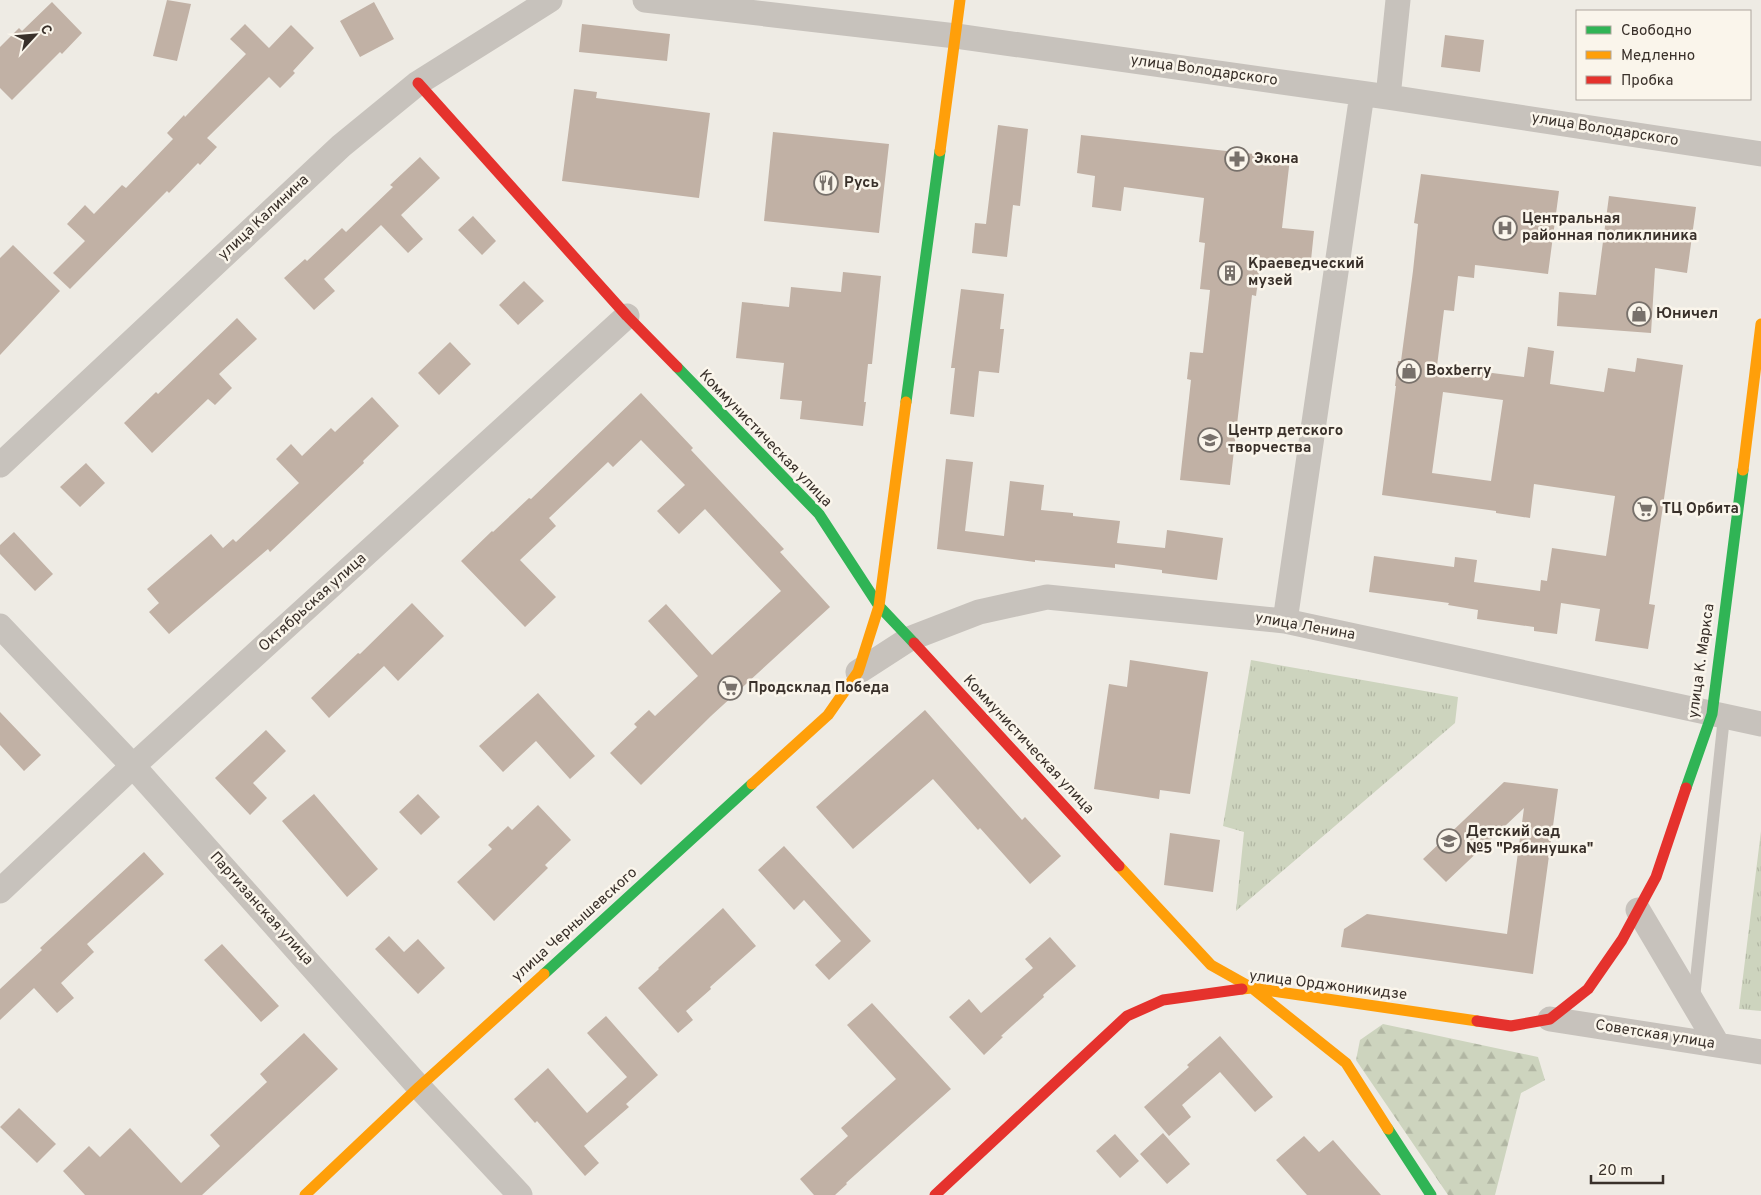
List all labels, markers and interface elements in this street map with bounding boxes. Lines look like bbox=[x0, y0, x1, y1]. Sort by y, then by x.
north arrow bbox=[10, 10, 60, 60]
legend bbox=[1576, 10, 1751, 100]
text: С bbox=[36, 22, 55, 38]
text: Свободно bbox=[1621, 22, 1692, 41]
text: Медленно bbox=[1621, 47, 1695, 66]
street label: улица Володарского bbox=[1129, 51, 1279, 91]
text: Пробка bbox=[1621, 72, 1673, 91]
street label: улица Володарского bbox=[1530, 109, 1680, 151]
pharmacy icon: Экона bbox=[1224, 146, 1250, 172]
place label: Экона bbox=[1254, 150, 1299, 169]
restaurant icon: Русь bbox=[813, 170, 839, 196]
street label: улица Калинина bbox=[215, 171, 313, 265]
place label: Русь bbox=[844, 174, 879, 193]
place label: Центральная районная поликлиника bbox=[1522, 210, 1697, 246]
hospital icon: Центральная районная поликлиника bbox=[1492, 215, 1518, 241]
place label: Краеведческий музей bbox=[1248, 255, 1364, 291]
building icon: Краеведческий музей bbox=[1217, 260, 1243, 286]
shop icon: Юничел bbox=[1626, 301, 1652, 327]
place label: Юничел bbox=[1656, 305, 1718, 324]
shop icon: Boxberry bbox=[1396, 358, 1422, 384]
place label: Boxberry bbox=[1426, 362, 1492, 381]
street label: Коммунистическая улица bbox=[694, 366, 836, 512]
place label: Центр детского творчества bbox=[1228, 422, 1343, 458]
school or university icon: Центр детского творчества bbox=[1197, 427, 1223, 453]
supermarket icon: ТЦ Орбита bbox=[1632, 496, 1658, 522]
place label: ТЦ Орбита bbox=[1662, 500, 1739, 519]
street label: Октябрьская улица bbox=[255, 549, 371, 657]
street label: улица К. Маркса bbox=[1685, 602, 1719, 720]
street label: улица Ленина bbox=[1254, 609, 1356, 645]
street label: Коммунистическая улица bbox=[958, 671, 1098, 819]
supermarket icon: Продсклад Победа bbox=[717, 675, 743, 701]
place label: Продсклад Победа bbox=[748, 679, 889, 698]
place label: Детский сад №5 "Рябинушка" bbox=[1466, 823, 1593, 859]
school or university icon: Детский сад №5 "Рябинушка" bbox=[1436, 828, 1462, 854]
street label: Партизанская улица bbox=[205, 848, 317, 970]
street label: улица Чернышевского bbox=[508, 864, 642, 986]
street label: улица Орджоникидзе bbox=[1248, 967, 1408, 1005]
street label: Советская улица bbox=[1594, 1016, 1716, 1054]
scale bar bbox=[1591, 1152, 1664, 1184]
text: 20 m bbox=[1598, 1162, 1633, 1181]

